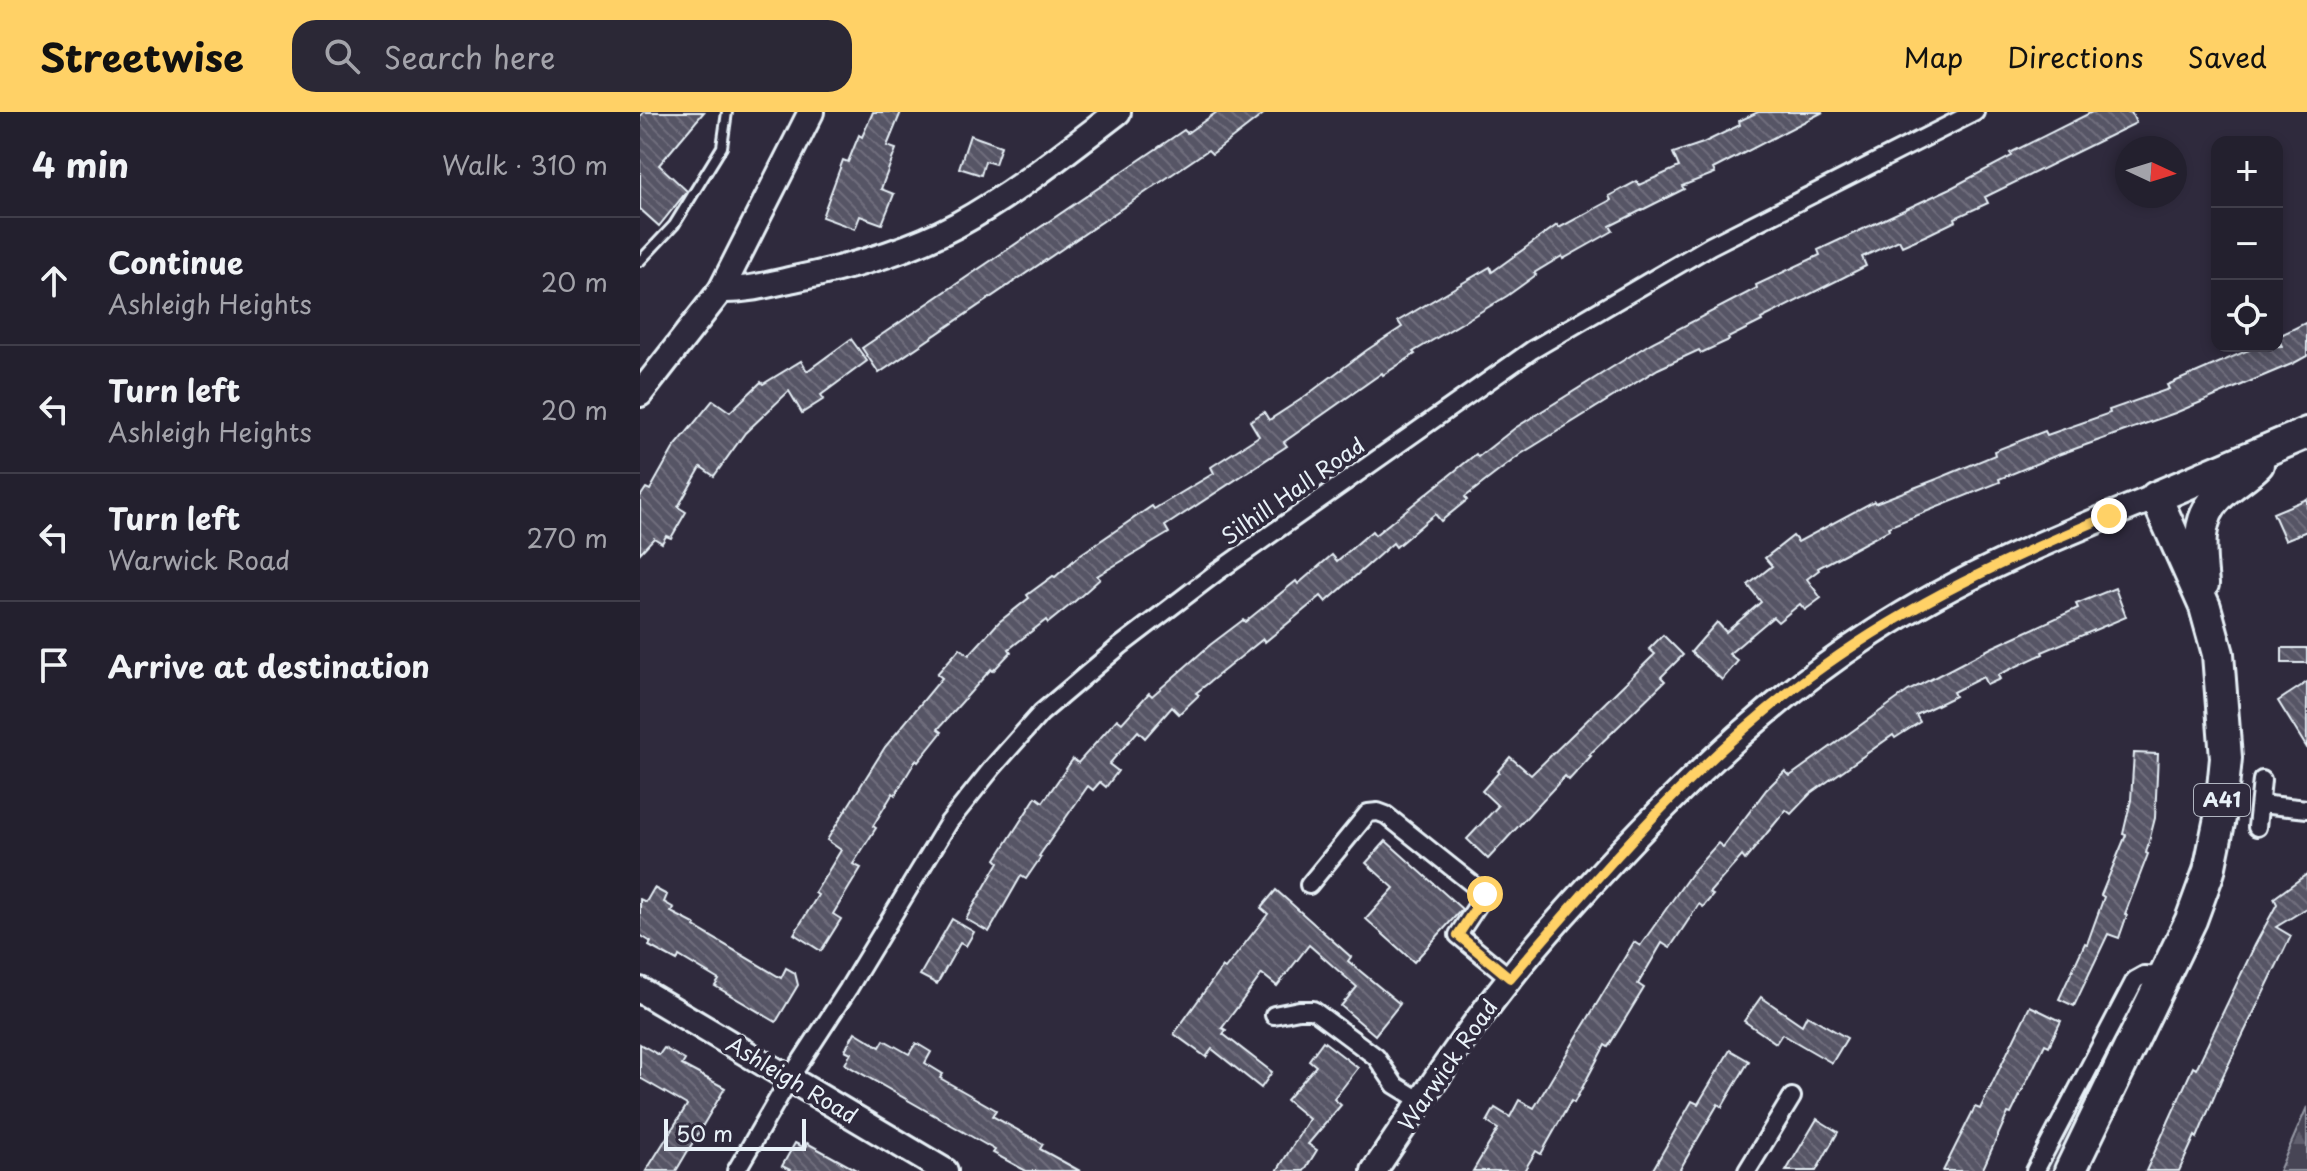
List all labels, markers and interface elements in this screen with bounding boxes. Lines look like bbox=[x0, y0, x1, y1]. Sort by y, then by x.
search box bbox=[292, 20, 852, 92]
text: Streetwise bbox=[40, 28, 244, 85]
icon: search bbox=[320, 34, 364, 78]
text: Search here bbox=[384, 34, 555, 79]
text: Map bbox=[1904, 35, 1963, 78]
text: Directions bbox=[2007, 35, 2144, 78]
text: Saved bbox=[2188, 35, 2267, 78]
north arrow bbox=[2115, 136, 2187, 208]
map controls bbox=[2211, 136, 2283, 352]
button: + bbox=[2211, 136, 2283, 208]
text: 4 min bbox=[32, 138, 129, 190]
text: Walk · 310 m bbox=[442, 145, 608, 184]
button: − bbox=[2211, 208, 2283, 280]
text: Continue bbox=[108, 239, 243, 284]
icon: ahead bbox=[32, 259, 76, 303]
text: 20 m bbox=[541, 262, 608, 301]
button: locate bbox=[2211, 280, 2283, 352]
text: Ashleigh Heights bbox=[108, 284, 312, 323]
text: Turn left bbox=[108, 367, 240, 412]
icon: left bbox=[32, 387, 76, 431]
text: 20 m bbox=[541, 390, 608, 429]
text: Ashleigh Heights bbox=[108, 412, 312, 451]
street label: Silhill Hall Road bbox=[1214, 428, 1371, 552]
text: Turn left bbox=[108, 495, 240, 540]
route end bbox=[2091, 498, 2127, 534]
icon: left bbox=[32, 515, 76, 559]
text: 270 m bbox=[527, 518, 608, 557]
text: Warwick Road bbox=[108, 540, 290, 579]
icon: arrive bbox=[32, 643, 76, 687]
text: Arrive at destination bbox=[108, 643, 430, 688]
road number: A41 bbox=[2194, 784, 2250, 816]
route start bbox=[1467, 876, 1503, 912]
street label: Warwick Road bbox=[1389, 992, 1505, 1137]
street label: Ashleigh Road bbox=[721, 1026, 865, 1131]
scale bar bbox=[664, 1115, 806, 1151]
text: 50 m bbox=[676, 1116, 733, 1149]

